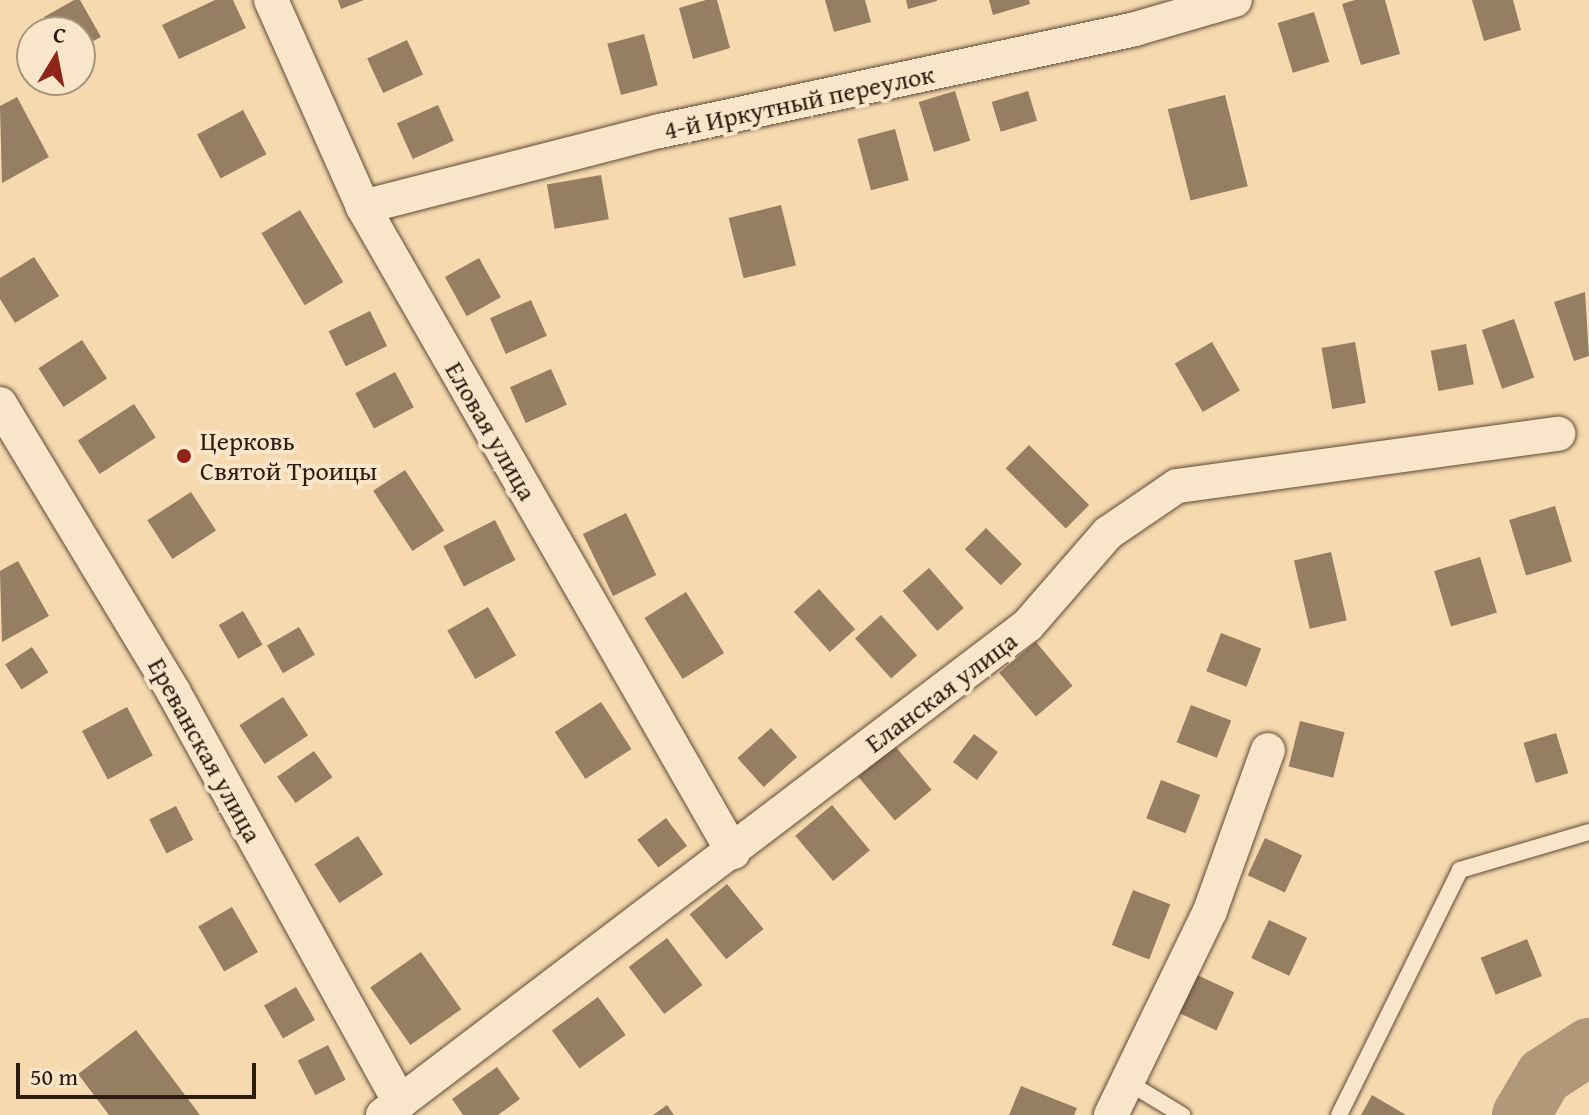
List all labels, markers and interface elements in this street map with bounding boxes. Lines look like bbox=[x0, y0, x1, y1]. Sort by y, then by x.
north arrow bbox=[16, 16, 96, 96]
text: С bbox=[51, 17, 69, 51]
street label: 4-й Иркутный переулок bbox=[661, 58, 937, 146]
street label: Еловая улица bbox=[439, 356, 543, 506]
place label: Церковь Святой Троицы bbox=[200, 425, 377, 486]
marker: Церковь Святой Троицы bbox=[175, 447, 193, 465]
street label: Еланская улица bbox=[859, 625, 1023, 759]
street label: Ереванская улица bbox=[141, 652, 269, 848]
scale bar bbox=[20, 1047, 260, 1097]
text: 50 m bbox=[30, 1059, 78, 1094]

